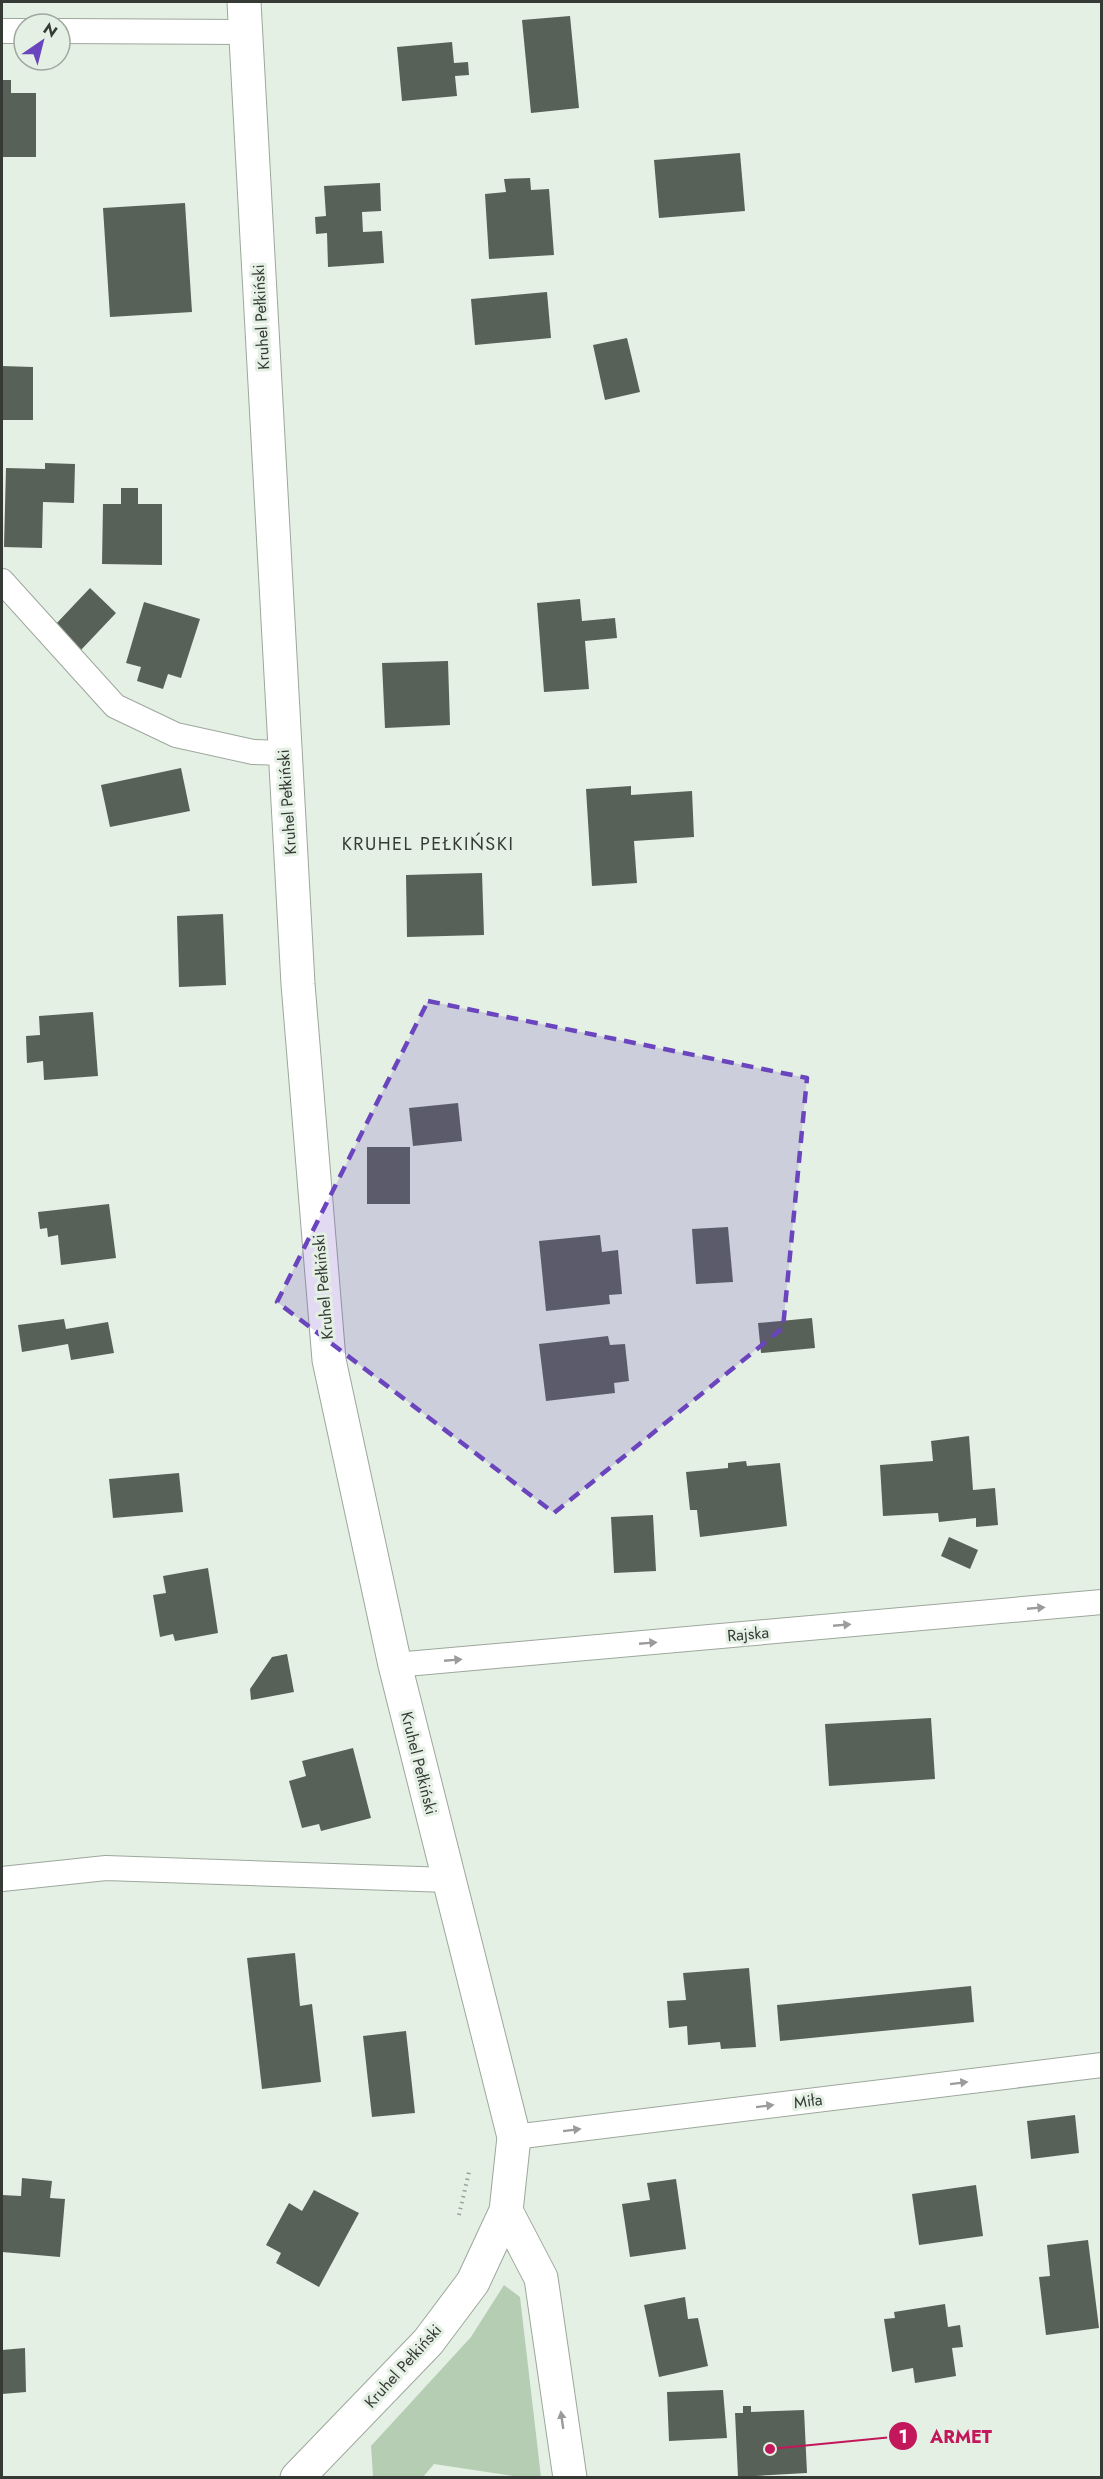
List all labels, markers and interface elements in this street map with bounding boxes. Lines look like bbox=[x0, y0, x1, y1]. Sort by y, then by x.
north arrow bbox=[12, 12, 72, 72]
text: N bbox=[39, 17, 62, 43]
street label: Kruhel Pełkiński bbox=[247, 264, 275, 370]
street label: Kruhel Pełkiński bbox=[272, 749, 302, 855]
district label: KRUHEL PEŁKIŃSKI bbox=[342, 831, 514, 857]
street label: Kruhel Pełkiński bbox=[307, 1233, 339, 1341]
one-way arrow bbox=[1027, 1603, 1046, 1613]
one-way arrow bbox=[832, 1620, 851, 1630]
street label: Rajska bbox=[726, 1621, 770, 1647]
one-way arrow bbox=[638, 1638, 657, 1648]
one-way arrow bbox=[444, 1655, 463, 1665]
street label: Kruhel Pełkiński bbox=[395, 1709, 443, 1817]
one-way arrow bbox=[949, 2078, 968, 2088]
street label: Miła bbox=[792, 2088, 824, 2114]
one-way arrow bbox=[756, 2102, 775, 2111]
one-way arrow bbox=[562, 2125, 581, 2135]
street label: Kruhel Pełkiński bbox=[359, 2319, 447, 2413]
one-way arrow bbox=[557, 2410, 566, 2429]
callout: ARMET bbox=[888, 2418, 1004, 2454]
text: 1 bbox=[898, 2424, 908, 2450]
text: ARMET bbox=[929, 2424, 993, 2450]

